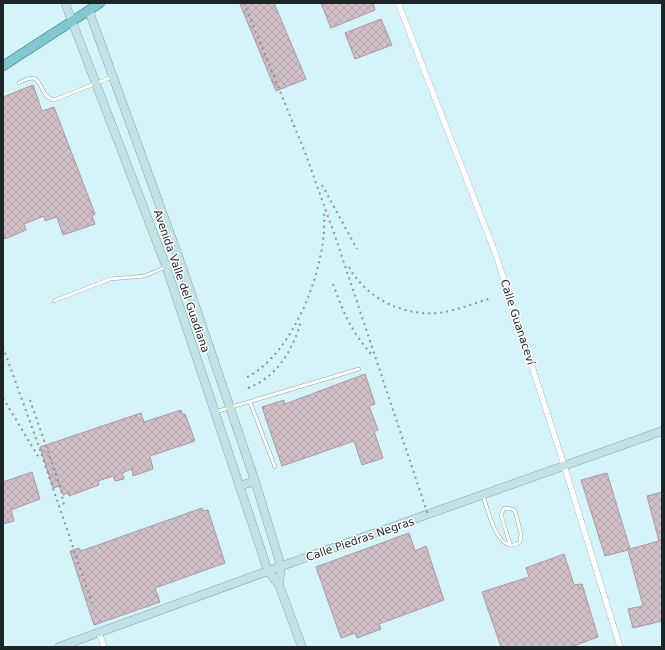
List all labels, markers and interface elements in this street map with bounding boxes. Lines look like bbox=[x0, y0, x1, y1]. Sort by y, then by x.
street label: Avenida Valle del Guadiana bbox=[151, 208, 212, 354]
street label: Calle Guanaceví bbox=[498, 278, 538, 367]
street label: Calle Piedras Negras bbox=[304, 515, 416, 564]

